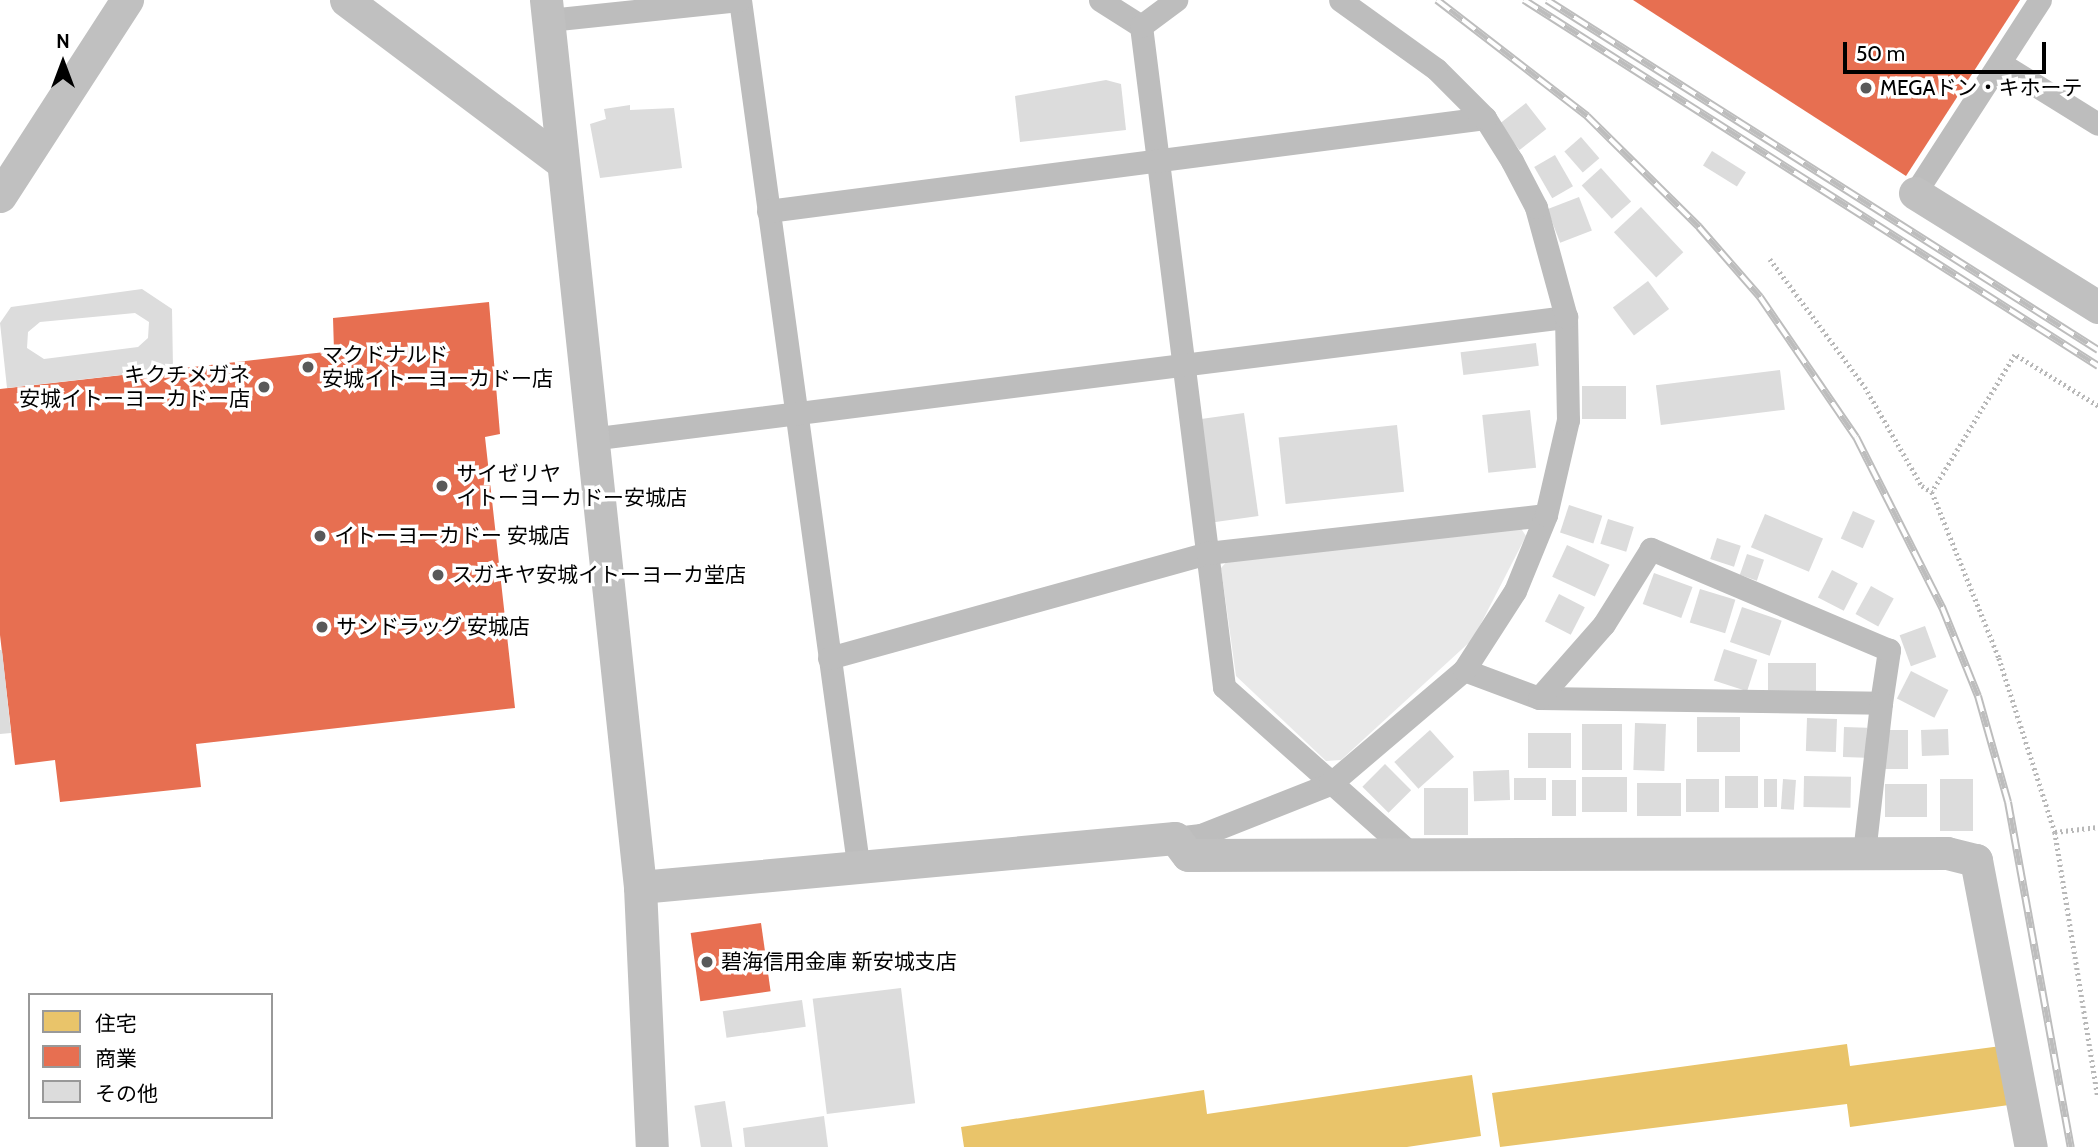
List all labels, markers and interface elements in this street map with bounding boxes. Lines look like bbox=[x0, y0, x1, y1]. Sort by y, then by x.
north arrow bbox=[28, 28, 98, 98]
scale bar bbox=[1846, 28, 2049, 72]
text: N bbox=[56, 30, 70, 53]
text: 50 m bbox=[1856, 41, 1905, 66]
place label: MEGAドン・キホーテ bbox=[1880, 75, 2082, 101]
marker: MEGAドン・キホーテ bbox=[1858, 80, 1874, 96]
place label: マクドナルド 安城イトーヨーカドー店 bbox=[322, 342, 553, 392]
marker: マクドナルド 安城イトーヨーカドー店 bbox=[300, 359, 316, 375]
place label: キクチメガネ 安城イトーヨーカドー店 bbox=[19, 362, 250, 412]
marker: キクチメガネ 安城イトーヨーカドー店 bbox=[256, 379, 272, 395]
place label: サイゼリヤ イトーヨーカドー安城店 bbox=[456, 461, 687, 511]
marker: サイゼリヤ イトーヨーカドー安城店 bbox=[434, 478, 450, 494]
place label: イトーヨーカドー 安城店 bbox=[334, 523, 570, 549]
marker: イトーヨーカドー 安城店 bbox=[312, 528, 328, 544]
place label: スガキヤ安城イトーヨーカ堂店 bbox=[452, 562, 746, 588]
marker: スガキヤ安城イトーヨーカ堂店 bbox=[430, 567, 446, 583]
place label: サンドラッグ 安城店 bbox=[336, 614, 530, 640]
marker: サンドラッグ 安城店 bbox=[314, 619, 330, 635]
place label: 碧海信用金庫 新安城支店 bbox=[721, 949, 957, 975]
marker: 碧海信用金庫 新安城支店 bbox=[699, 954, 715, 970]
legend bbox=[28, 993, 273, 1119]
text: 住宅 bbox=[95, 1011, 137, 1036]
text: 商業 bbox=[95, 1046, 137, 1071]
text: その他 bbox=[95, 1081, 158, 1106]

